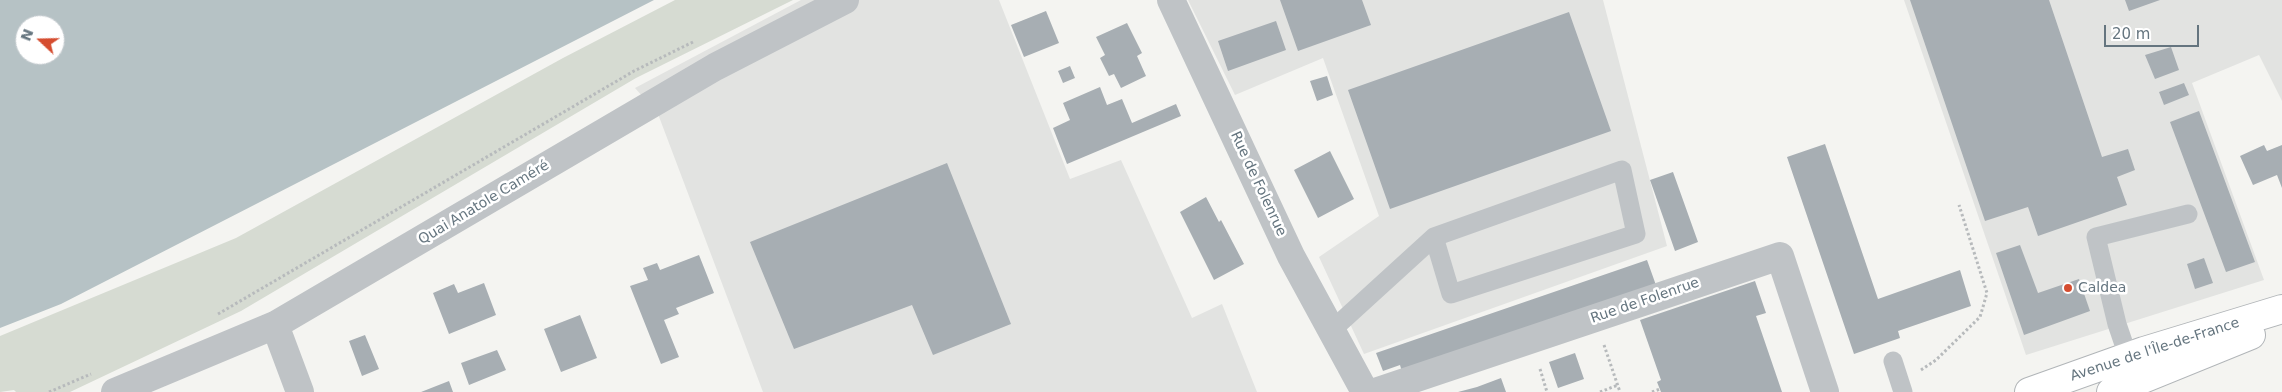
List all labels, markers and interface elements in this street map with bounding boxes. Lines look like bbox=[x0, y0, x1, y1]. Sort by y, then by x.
north arrow bbox=[15, 15, 65, 65]
scale bar bbox=[2107, 15, 2202, 47]
text: 20 m bbox=[2112, 25, 2150, 43]
text: N bbox=[17, 27, 36, 43]
street label: Rue de Folenrue bbox=[1226, 129, 1290, 239]
street label: Quai Anatole Caméré bbox=[416, 157, 552, 249]
street label: Rue de Folenrue bbox=[1589, 275, 1701, 327]
place label: Caldea bbox=[2078, 280, 2126, 296]
marker: Caldea bbox=[2062, 282, 2074, 294]
street label: Avenue de l'Île-de-France bbox=[2068, 315, 2242, 385]

